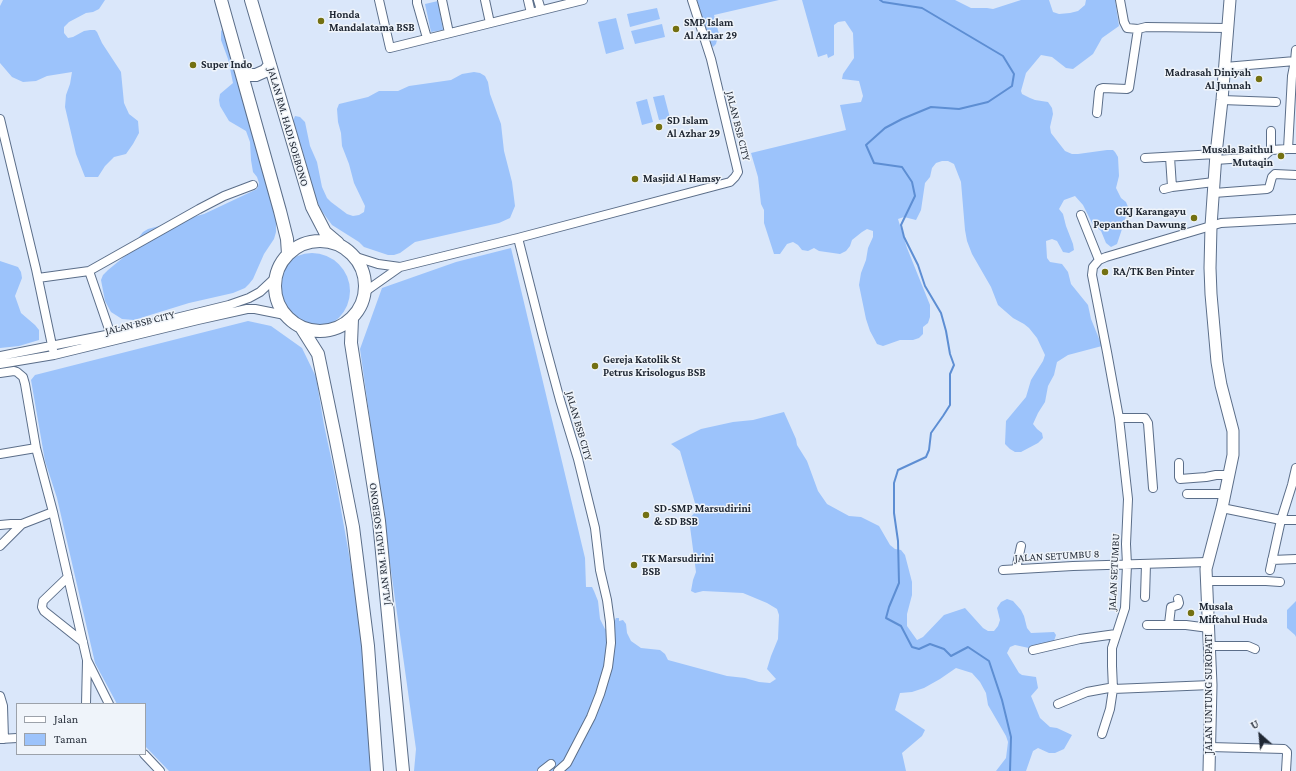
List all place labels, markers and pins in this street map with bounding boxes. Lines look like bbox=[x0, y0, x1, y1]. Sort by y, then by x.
place label: Honda Mandalatama BSB bbox=[329, 8, 415, 34]
marker: Honda Mandalatama BSB bbox=[316, 16, 326, 26]
place label: SMP Islam Al Azhar 29 bbox=[684, 16, 737, 42]
marker: SMP Islam Al Azhar 29 bbox=[671, 24, 681, 34]
place label: Super Indo bbox=[201, 58, 252, 72]
marker: Super Indo bbox=[188, 60, 198, 70]
place label: Madrasah Diniyah Al Junnah bbox=[1165, 66, 1251, 92]
marker: Madrasah Diniyah Al Junnah bbox=[1254, 74, 1264, 84]
place label: SD Islam Al Azhar 29 bbox=[667, 114, 720, 140]
marker: SD Islam Al Azhar 29 bbox=[654, 122, 664, 132]
place label: Musala Baithul Mutaqin bbox=[1202, 143, 1273, 169]
marker: Musala Baithul Mutaqin bbox=[1276, 151, 1286, 161]
place label: Masjid Al Hamsy bbox=[643, 172, 721, 186]
marker: Masjid Al Hamsy bbox=[630, 174, 640, 184]
place label: GKJ Karangayu Pepanthan Dawung bbox=[1093, 205, 1186, 231]
marker: GKJ Karangayu Pepanthan Dawung bbox=[1189, 213, 1199, 223]
place label: RA/TK Ben Pinter bbox=[1113, 265, 1195, 279]
marker: RA/TK Ben Pinter bbox=[1100, 267, 1110, 277]
place label: Gereja Katolik St Petrus Krisologus BSB bbox=[603, 353, 706, 379]
marker: Gereja Katolik St Petrus Krisologus BSB bbox=[590, 361, 600, 371]
place label: SD-SMP Marsudirini & SD BSB bbox=[654, 502, 751, 528]
marker: SD-SMP Marsudirini & SD BSB bbox=[641, 510, 651, 520]
place label: TK Marsudirini BSB bbox=[642, 552, 714, 578]
marker: TK Marsudirini BSB bbox=[629, 560, 639, 570]
place label: Musala Miftahul Huda bbox=[1199, 600, 1268, 626]
marker: Musala Miftahul Huda bbox=[1186, 608, 1196, 618]

